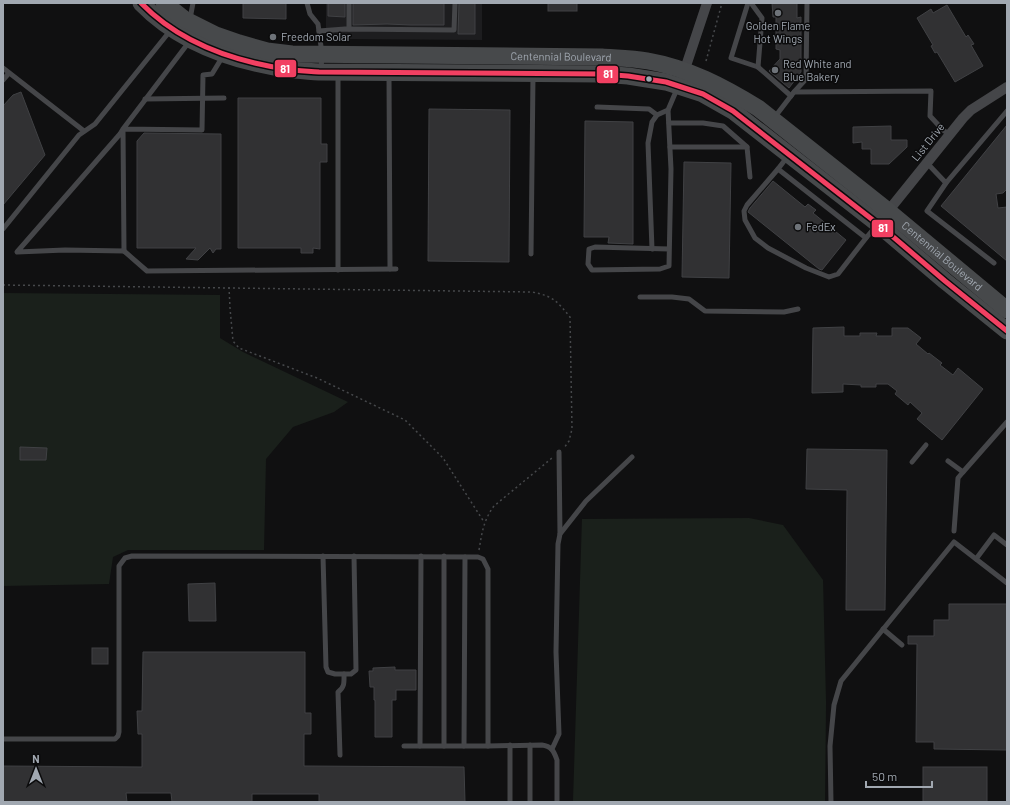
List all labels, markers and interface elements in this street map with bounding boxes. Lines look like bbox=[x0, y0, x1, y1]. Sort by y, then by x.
marker: Golden Flame Hot Wings bbox=[773, 8, 783, 18]
place label: Golden Flame Hot Wings bbox=[746, 19, 810, 45]
place label: Freedom Solar bbox=[281, 30, 351, 43]
marker: Freedom Solar bbox=[268, 32, 278, 42]
street label: Centennial Boulevard bbox=[510, 49, 612, 64]
place label: Red White and Blue Bakery bbox=[783, 57, 852, 83]
line badge: 81 bbox=[274, 59, 297, 78]
text: 81 bbox=[280, 62, 290, 75]
line badge: 81 bbox=[596, 65, 619, 84]
marker: Red White and Blue Bakery bbox=[770, 65, 780, 75]
text: 81 bbox=[603, 67, 613, 80]
unlabelled marker bbox=[644, 74, 654, 84]
street label: List Drive bbox=[908, 120, 947, 163]
street label: Centennial Boulevard bbox=[900, 218, 986, 293]
line badge: 81 bbox=[871, 219, 894, 238]
place label: FedEx bbox=[806, 220, 836, 233]
text: 81 bbox=[878, 221, 888, 234]
marker: FedEx bbox=[793, 222, 803, 232]
north arrow bbox=[16, 749, 56, 789]
text: N bbox=[32, 752, 40, 765]
scale bar bbox=[866, 763, 932, 789]
text: 50 m bbox=[872, 769, 897, 783]

